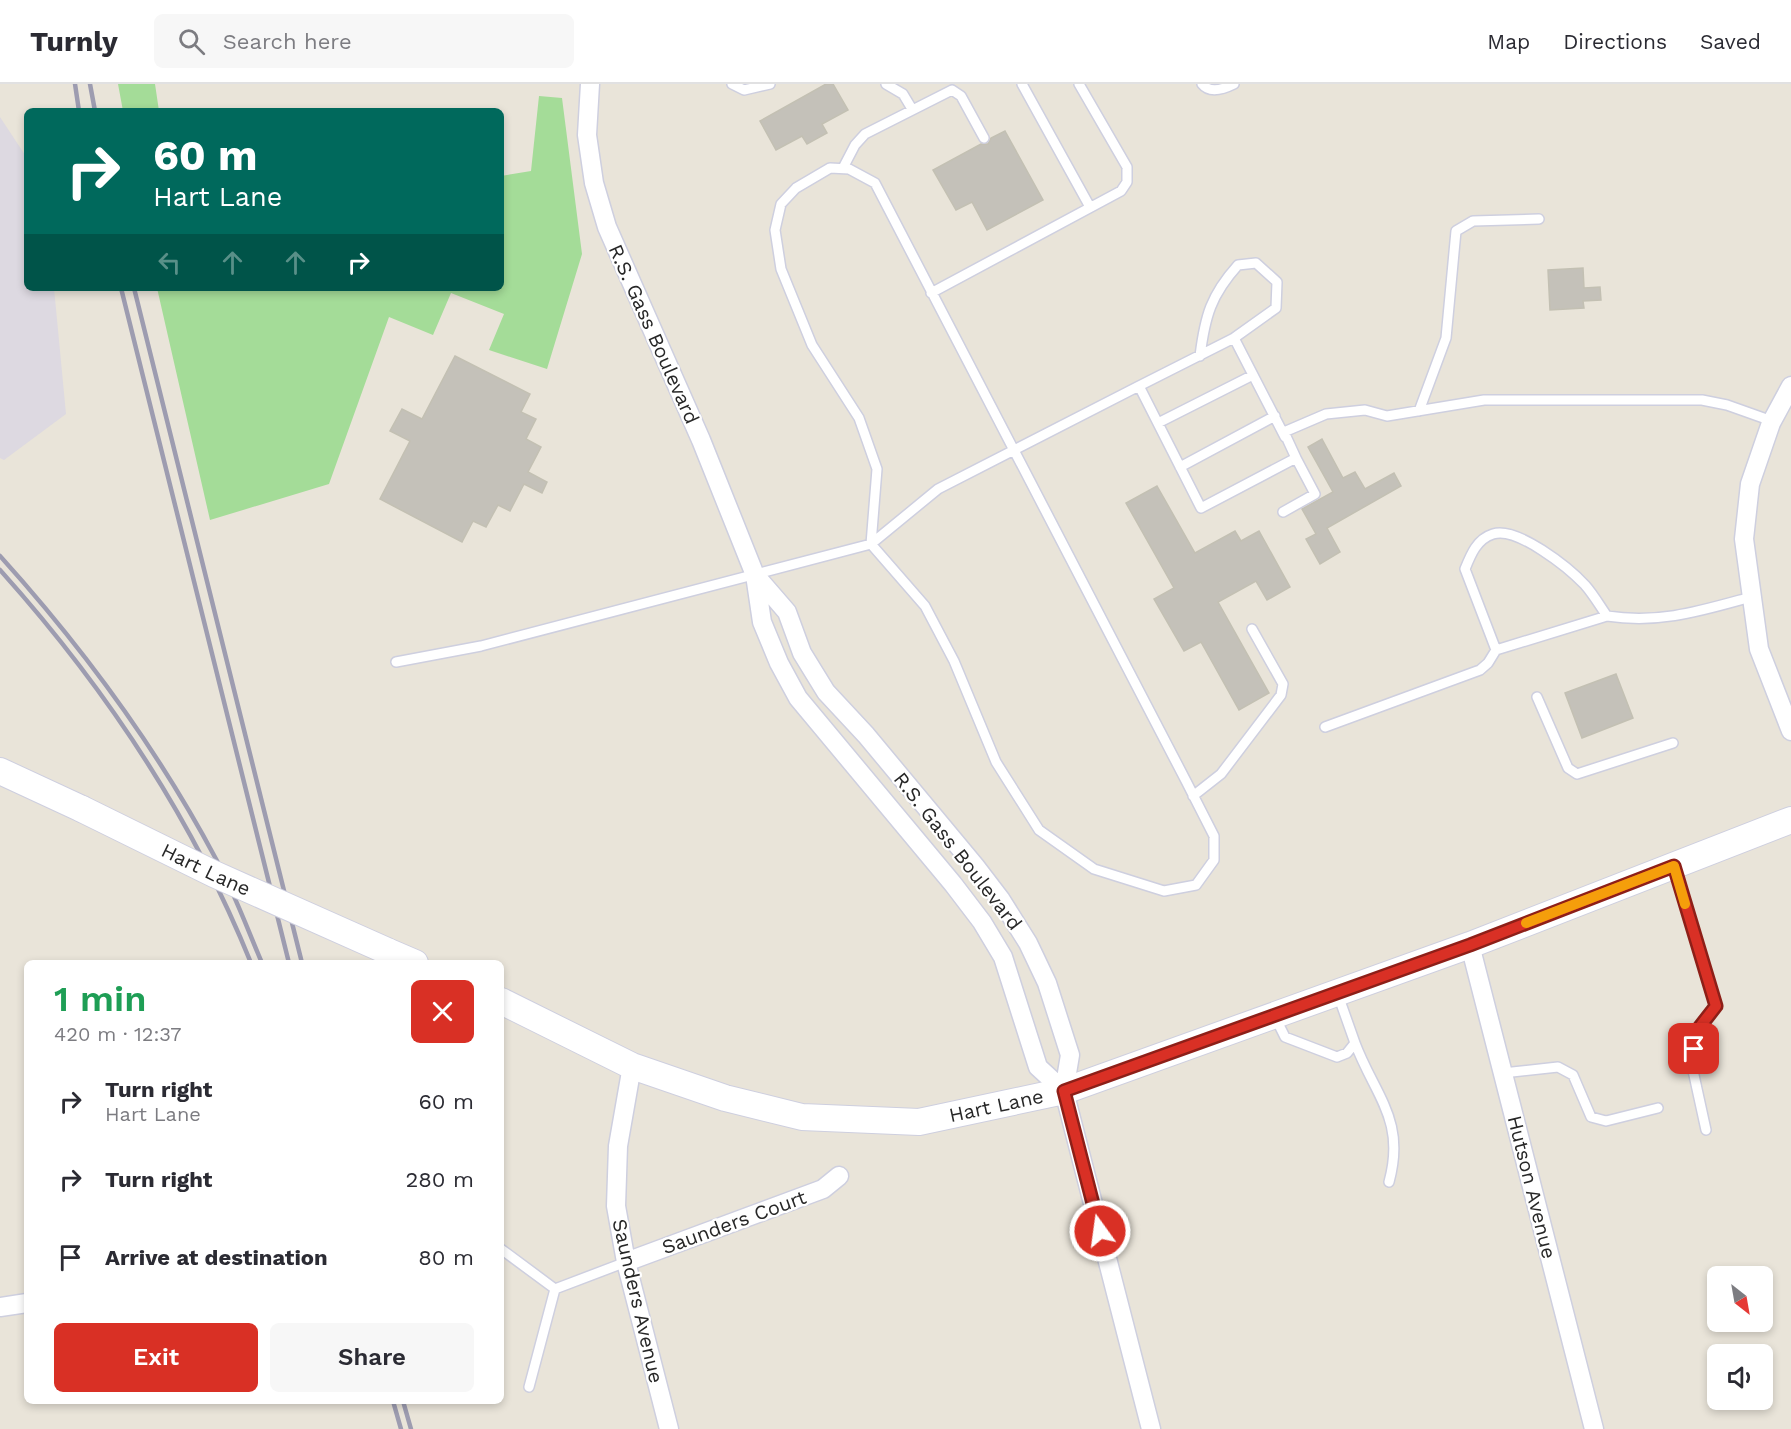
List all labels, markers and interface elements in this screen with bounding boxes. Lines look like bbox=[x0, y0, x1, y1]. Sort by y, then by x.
search box bbox=[154, 14, 574, 68]
text: Turnly bbox=[30, 25, 118, 58]
icon: search bbox=[175, 25, 208, 58]
text: Search here bbox=[223, 29, 352, 54]
text: Map bbox=[1487, 29, 1530, 54]
text: Directions bbox=[1563, 29, 1667, 54]
text: Saved bbox=[1700, 29, 1761, 54]
text: 60 m bbox=[153, 131, 257, 180]
icon: right bbox=[54, 132, 132, 210]
text: Hart Lane bbox=[153, 181, 282, 213]
street label: R.S. Gass Boulevard bbox=[604, 241, 704, 427]
icon: left bbox=[153, 246, 186, 279]
icon: ahead bbox=[216, 246, 249, 279]
icon: ahead bbox=[279, 246, 312, 279]
icon: right bbox=[342, 246, 375, 279]
street label: R.S. Gass Boulevard bbox=[889, 767, 1027, 935]
street label: Hart Lane bbox=[157, 838, 254, 901]
text: 1 min bbox=[54, 978, 146, 1020]
button: close bbox=[411, 980, 474, 1043]
text: 420 m · 12:37 bbox=[54, 1022, 181, 1046]
pin bbox=[1668, 1023, 1719, 1074]
icon: arrive bbox=[1677, 1032, 1710, 1065]
text: Turn right bbox=[105, 1077, 212, 1102]
street label: Hart Lane bbox=[947, 1084, 1046, 1127]
icon: right bbox=[54, 1085, 87, 1118]
text: 60 m bbox=[418, 1089, 474, 1114]
text: Hart Lane bbox=[105, 1102, 201, 1126]
street label: Hutson Avenue bbox=[1503, 1113, 1561, 1261]
icon: right bbox=[54, 1163, 87, 1196]
text: Turn right bbox=[105, 1167, 212, 1192]
text: 280 m bbox=[405, 1167, 474, 1192]
street label: Saunders Court bbox=[659, 1185, 810, 1259]
position arrow bbox=[1068, 1199, 1132, 1263]
street label: Saunders Avenue bbox=[607, 1217, 669, 1385]
icon: arrive bbox=[54, 1241, 87, 1274]
text: Arrive at destination bbox=[105, 1245, 328, 1270]
text: 80 m bbox=[418, 1245, 474, 1270]
north arrow bbox=[1707, 1266, 1773, 1332]
map controls bbox=[1707, 1266, 1773, 1410]
button: Exit bbox=[54, 1323, 258, 1392]
button: Share bbox=[270, 1323, 474, 1392]
button: sound bbox=[1707, 1344, 1773, 1410]

